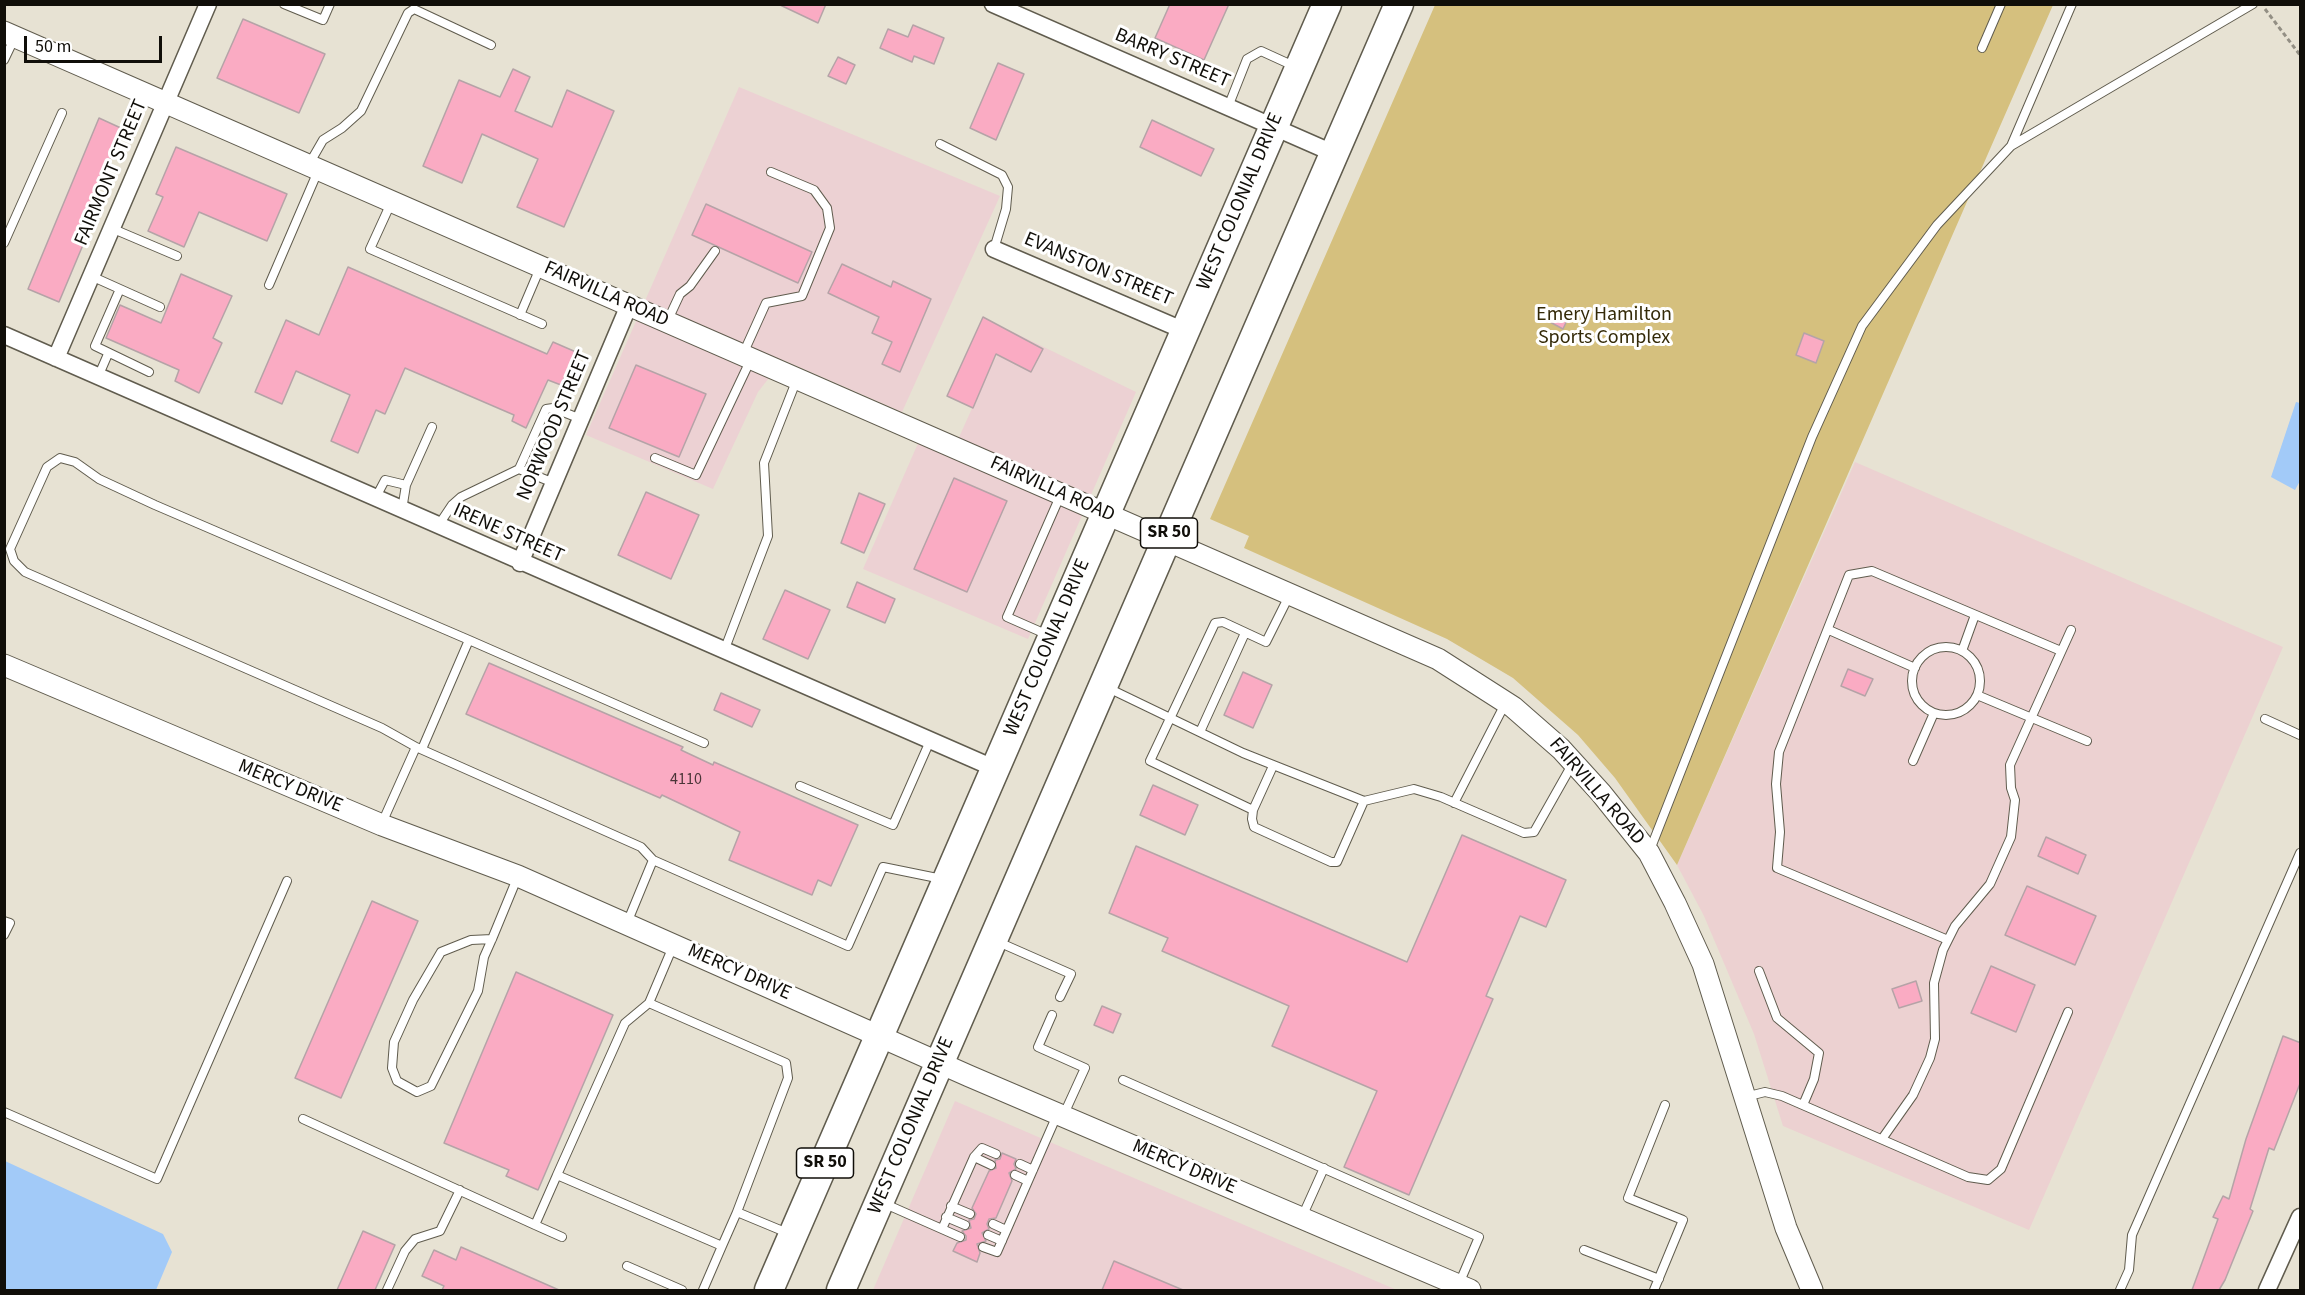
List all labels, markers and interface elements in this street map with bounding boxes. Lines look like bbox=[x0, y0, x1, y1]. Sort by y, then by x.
scale bar bbox=[27, 24, 165, 62]
street label: BARRY STREET bbox=[1111, 24, 1233, 94]
text: 50 m bbox=[35, 34, 71, 59]
street label: FAIRMONT STREET bbox=[70, 96, 154, 250]
street label: WEST COLONIAL DRIVE bbox=[1193, 110, 1289, 294]
street label: EVANSTON STREET bbox=[1020, 228, 1176, 312]
street label: FAIRVILLA ROAD bbox=[540, 257, 672, 333]
park label: Emery Hamilton Sports Complex bbox=[1536, 304, 1672, 351]
street label: NORWOOD STREET bbox=[513, 348, 597, 504]
street label: FAIRVILLA ROAD bbox=[986, 452, 1118, 528]
street label: IRENE STREET bbox=[449, 499, 567, 569]
road number: SR 50 bbox=[1140, 518, 1198, 548]
street label: WEST COLONIAL DRIVE bbox=[1000, 556, 1096, 740]
street label: FAIRVILLA ROAD bbox=[1543, 733, 1649, 851]
street label: MERCY DRIVE bbox=[234, 755, 346, 819]
house number: 4110 bbox=[670, 770, 702, 790]
street label: MERCY DRIVE bbox=[683, 939, 795, 1007]
street label: WEST COLONIAL DRIVE bbox=[864, 1034, 960, 1218]
street label: MERCY DRIVE bbox=[1128, 1135, 1240, 1201]
road number: SR 50 bbox=[796, 1148, 854, 1178]

